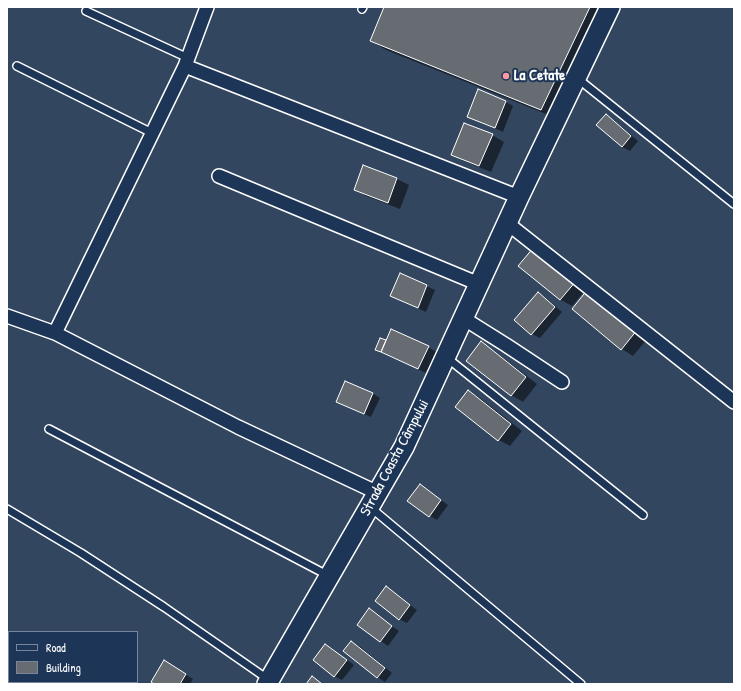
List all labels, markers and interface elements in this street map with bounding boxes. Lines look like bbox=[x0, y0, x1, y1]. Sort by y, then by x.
place label: La Cetate bbox=[514, 67, 565, 85]
marker: La Cetate bbox=[501, 71, 511, 81]
street label: Strada Coasta Câmpului bbox=[357, 397, 433, 519]
legend bbox=[8, 631, 138, 683]
text: Road bbox=[46, 639, 66, 656]
text: Building bbox=[46, 659, 81, 676]

